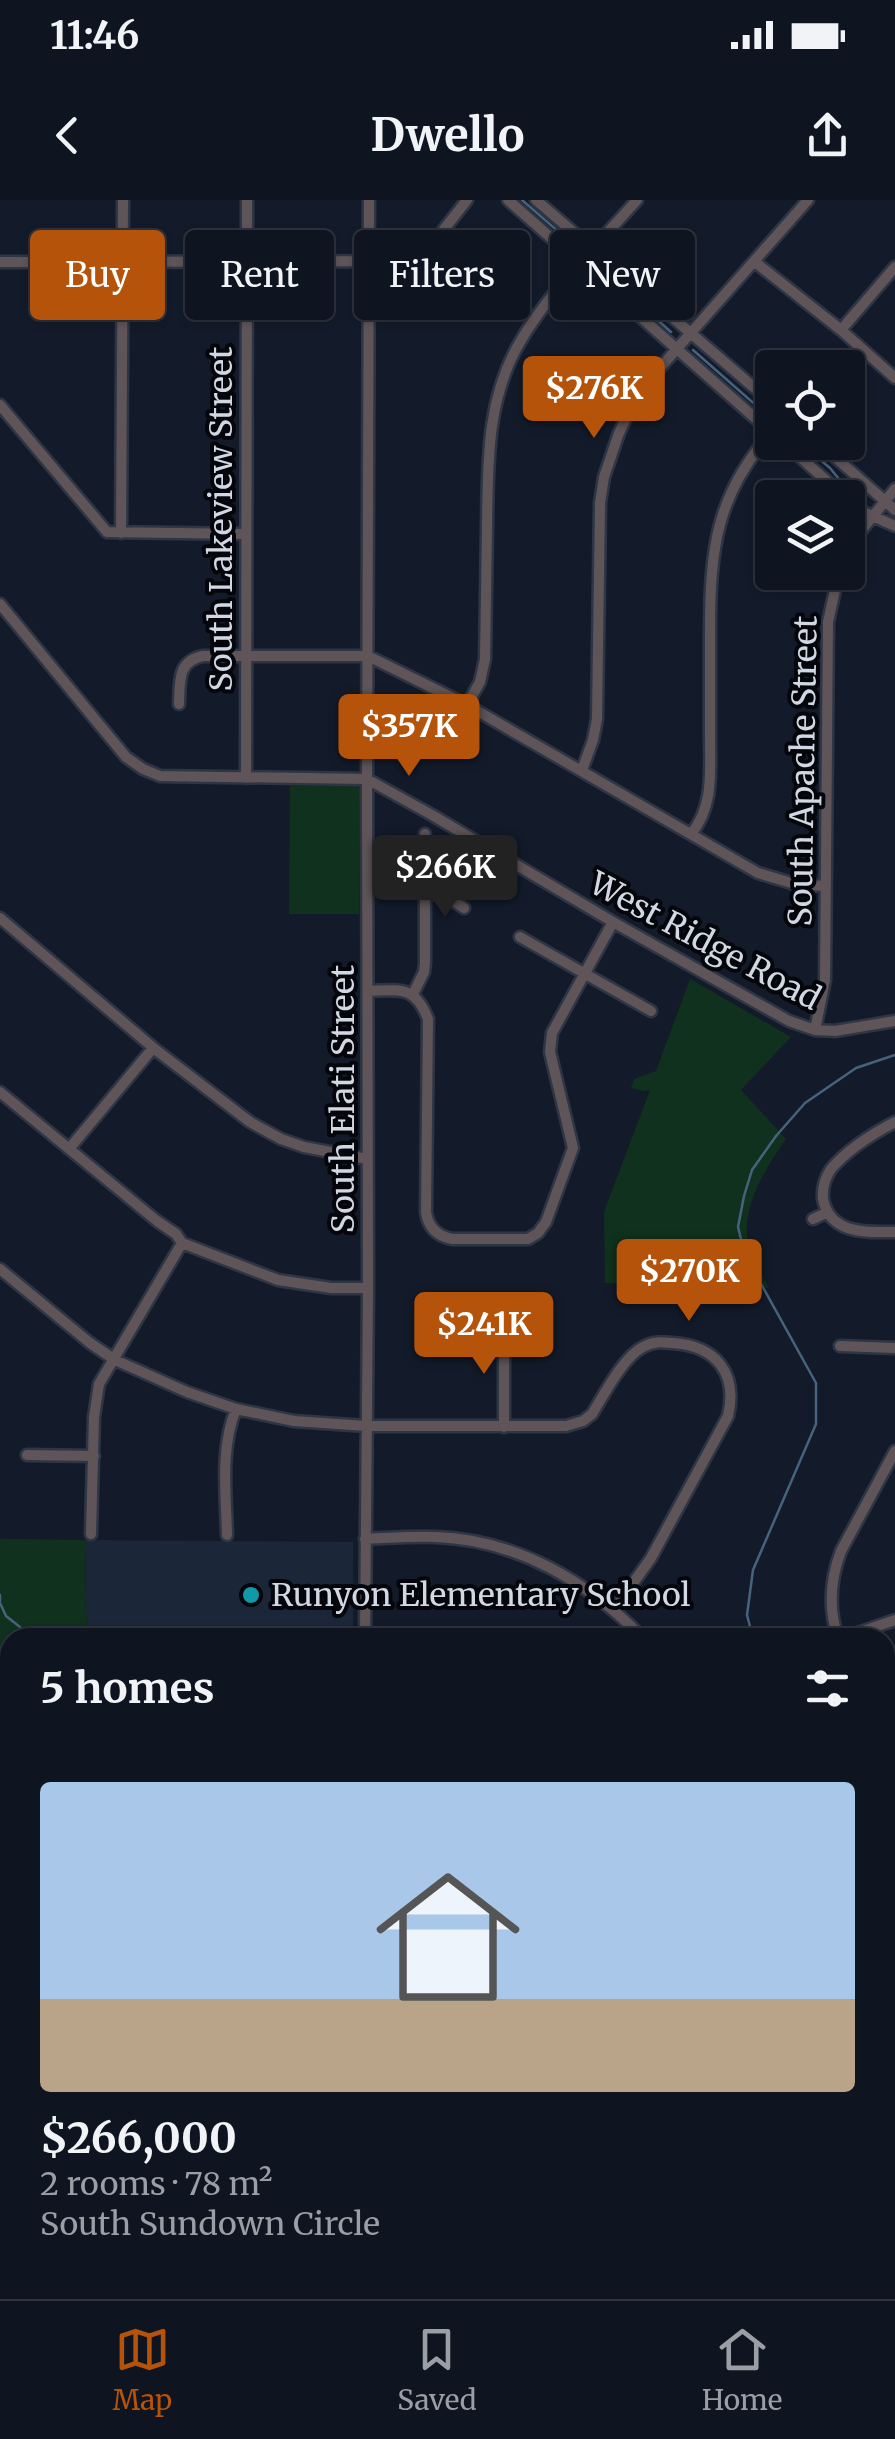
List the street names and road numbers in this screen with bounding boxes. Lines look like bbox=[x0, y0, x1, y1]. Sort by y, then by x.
street label: South Lakeview Street bbox=[201, 346, 241, 691]
street label: South Apache Street bbox=[780, 615, 826, 927]
street label: West Ridge Road bbox=[582, 863, 827, 1019]
street label: South Elati Street bbox=[323, 964, 363, 1233]

